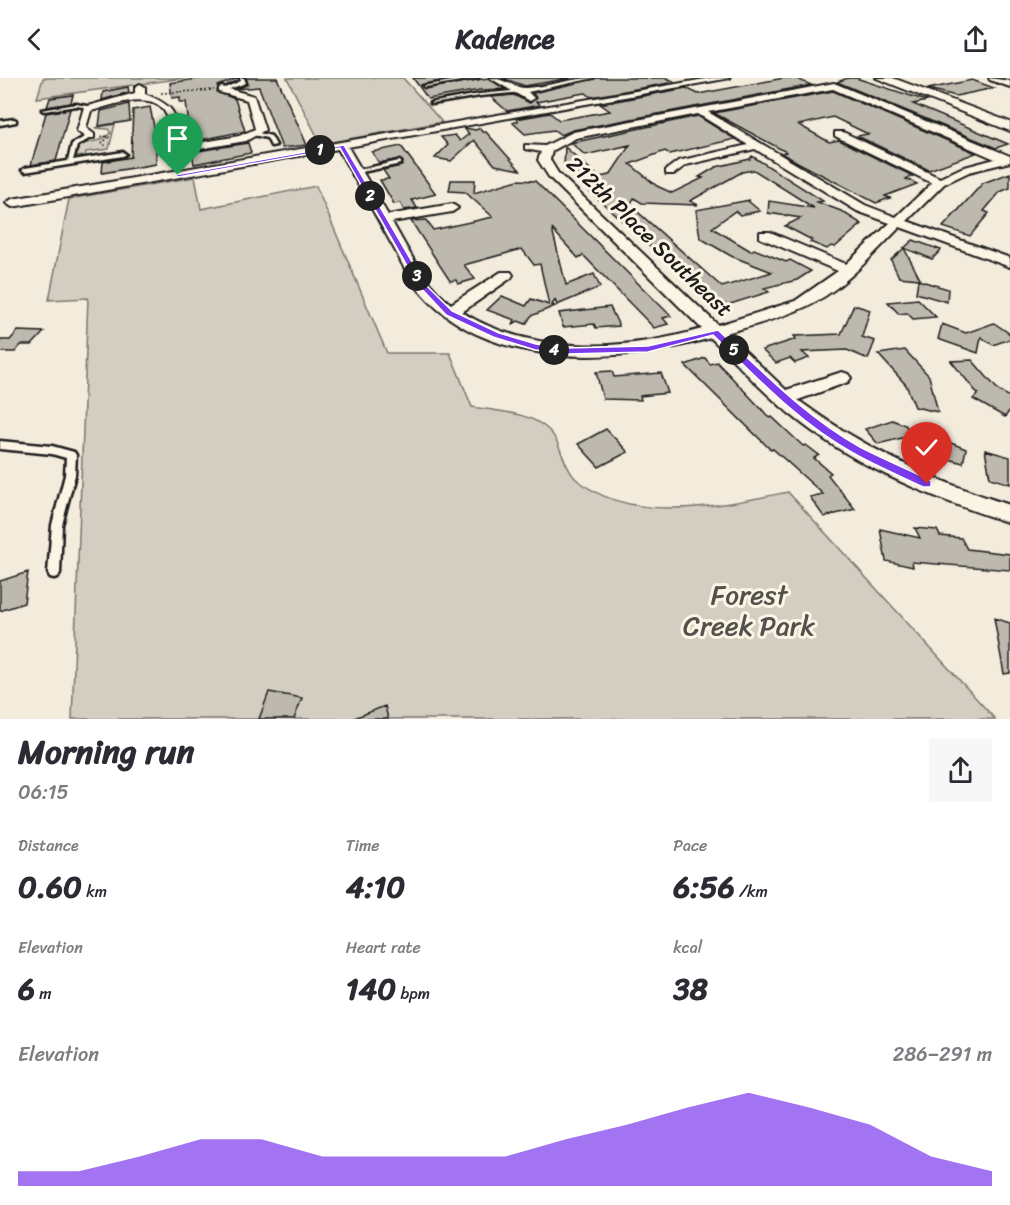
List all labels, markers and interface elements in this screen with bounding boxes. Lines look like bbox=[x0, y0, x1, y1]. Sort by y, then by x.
text: Kadence bbox=[455, 15, 555, 63]
icon: back bbox=[18, 23, 51, 56]
icon: share bbox=[959, 23, 992, 56]
pin bbox=[152, 113, 203, 175]
icon: arrive bbox=[161, 122, 194, 155]
pin: 1 bbox=[305, 135, 335, 165]
text: 1 bbox=[317, 135, 323, 164]
street label: 212th Place Southeast bbox=[557, 146, 743, 327]
pin: 2 bbox=[355, 181, 385, 211]
text: 2 bbox=[365, 181, 375, 210]
pin: 3 bbox=[402, 261, 432, 291]
text: 3 bbox=[413, 261, 421, 290]
pin: 4 bbox=[539, 335, 569, 365]
text: 4 bbox=[549, 335, 559, 364]
pin: 5 bbox=[719, 335, 749, 365]
text: 5 bbox=[729, 335, 739, 364]
pin bbox=[901, 422, 952, 484]
icon: check bbox=[910, 431, 943, 464]
park label: Forest Creek Park bbox=[683, 571, 816, 650]
text: Morning run bbox=[18, 723, 194, 781]
button: share bbox=[929, 739, 992, 802]
text: 06:15 bbox=[18, 775, 69, 810]
text: Distance bbox=[18, 831, 79, 860]
text: Time bbox=[346, 831, 379, 860]
text: Pace bbox=[673, 831, 707, 860]
text: 0.60 bbox=[18, 860, 82, 914]
text: 4:10 bbox=[346, 860, 405, 914]
text: 6:56 bbox=[673, 860, 735, 914]
text: km bbox=[82, 877, 107, 906]
text: /km bbox=[735, 877, 768, 906]
text: Elevation bbox=[18, 933, 83, 962]
text: Heart rate bbox=[346, 933, 421, 962]
text: kcal bbox=[673, 933, 702, 962]
text: 6 bbox=[18, 962, 35, 1016]
text: 140 bbox=[346, 962, 396, 1016]
text: 38 bbox=[673, 962, 708, 1016]
text: m bbox=[35, 979, 52, 1008]
text: bpm bbox=[396, 979, 430, 1008]
text: Elevation bbox=[18, 1037, 99, 1072]
text: 286–291 m bbox=[893, 1037, 992, 1072]

